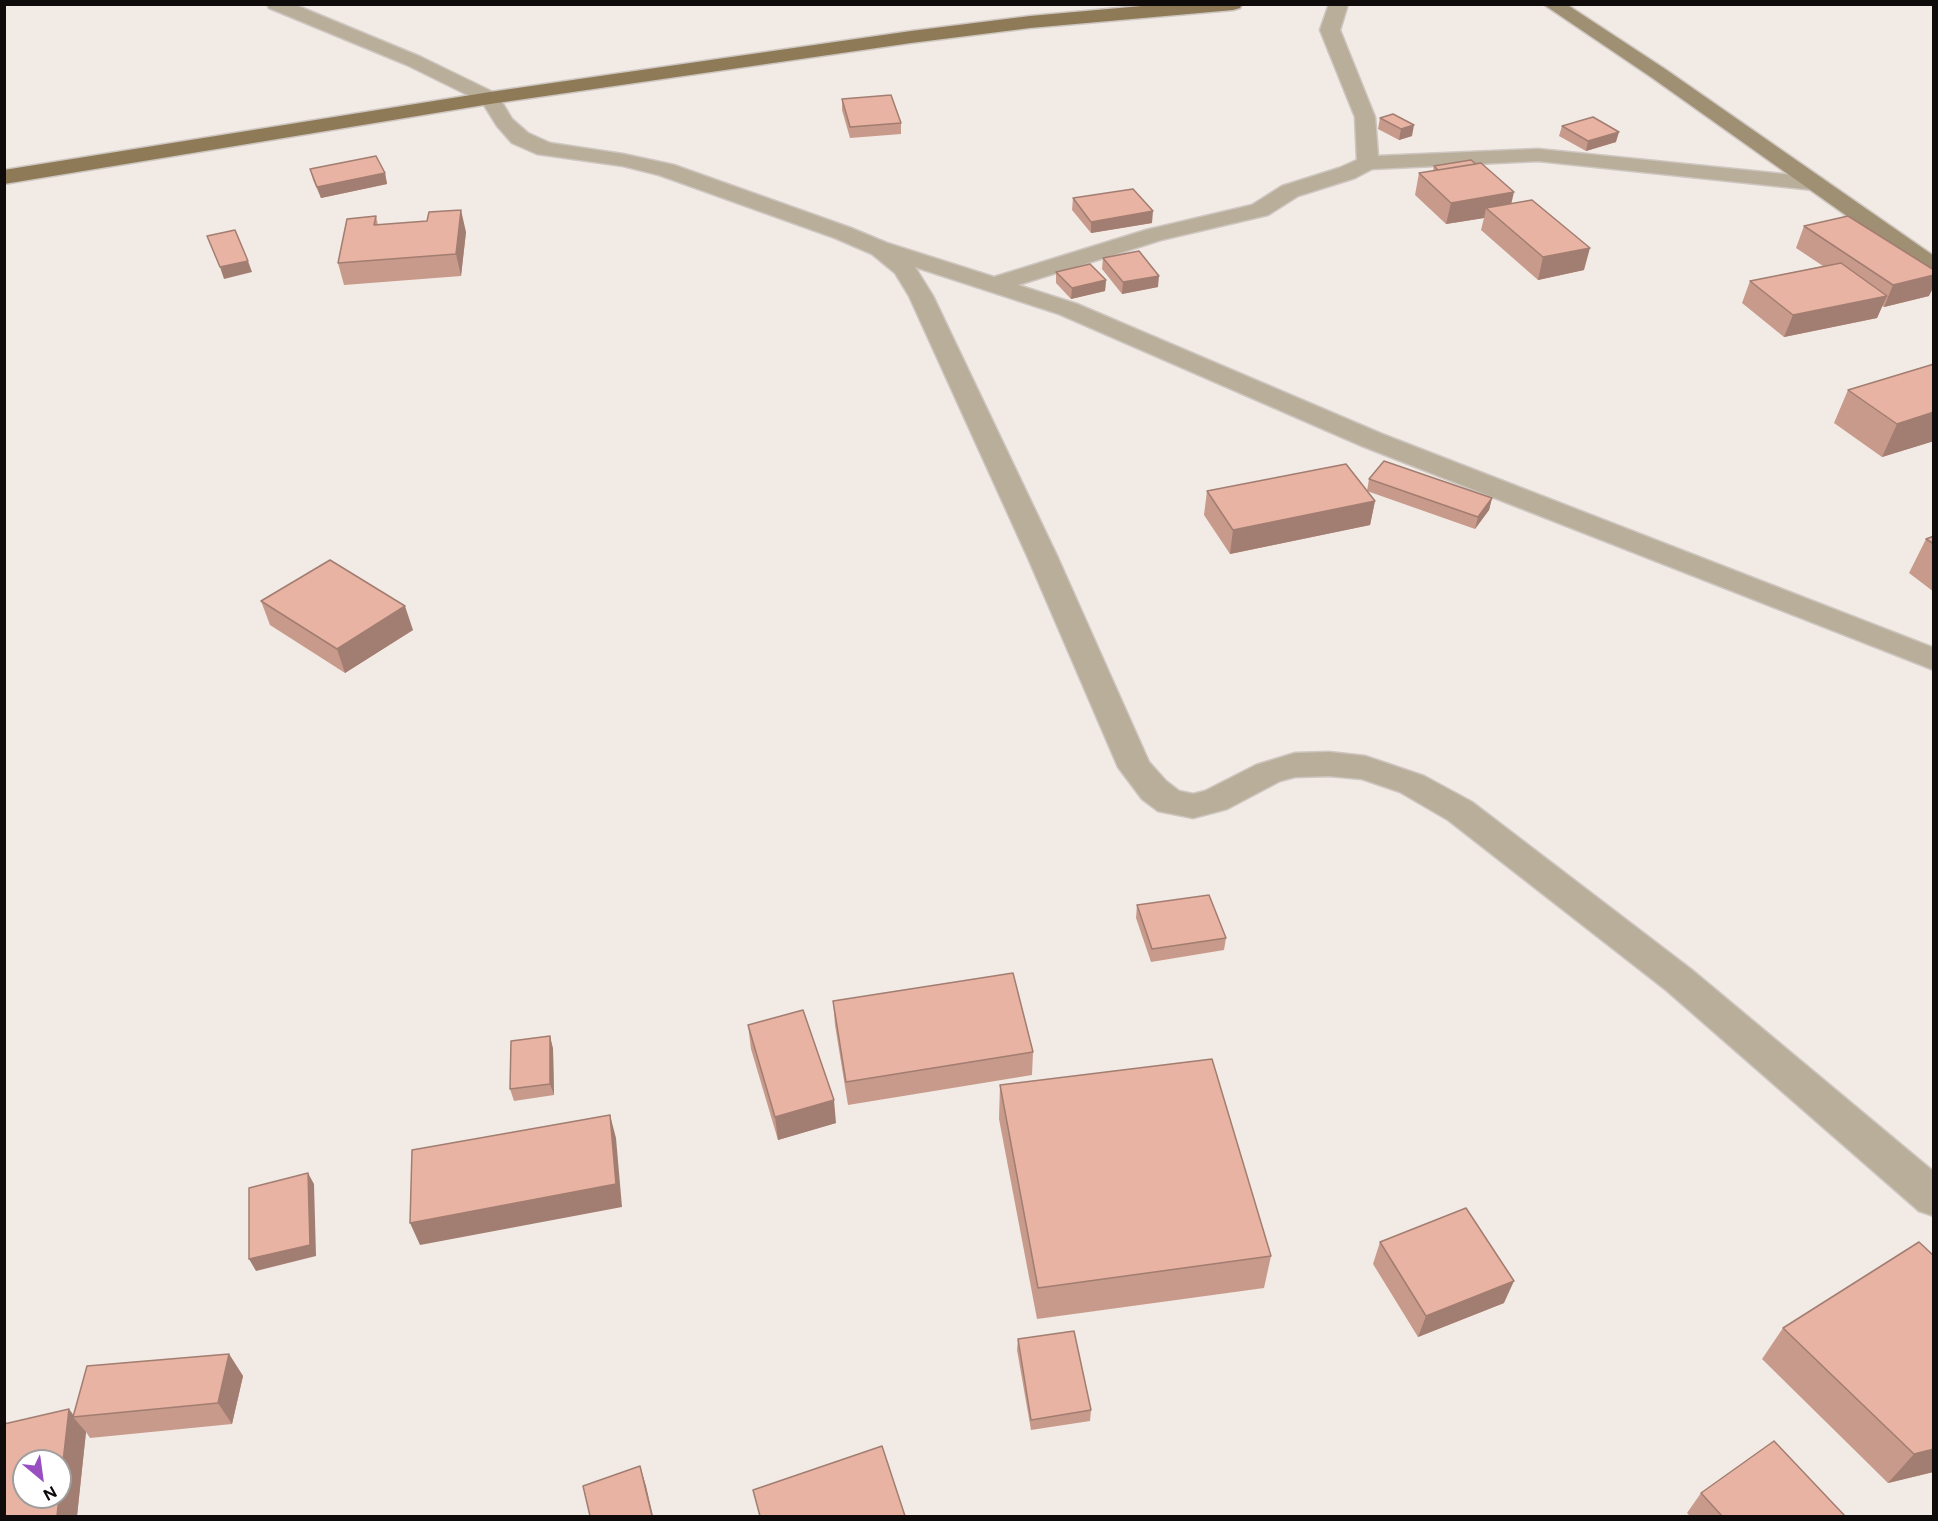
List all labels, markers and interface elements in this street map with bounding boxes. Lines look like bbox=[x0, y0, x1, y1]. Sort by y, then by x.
north arrow bbox=[12, 1449, 72, 1509]
text: N bbox=[40, 1482, 60, 1505]

